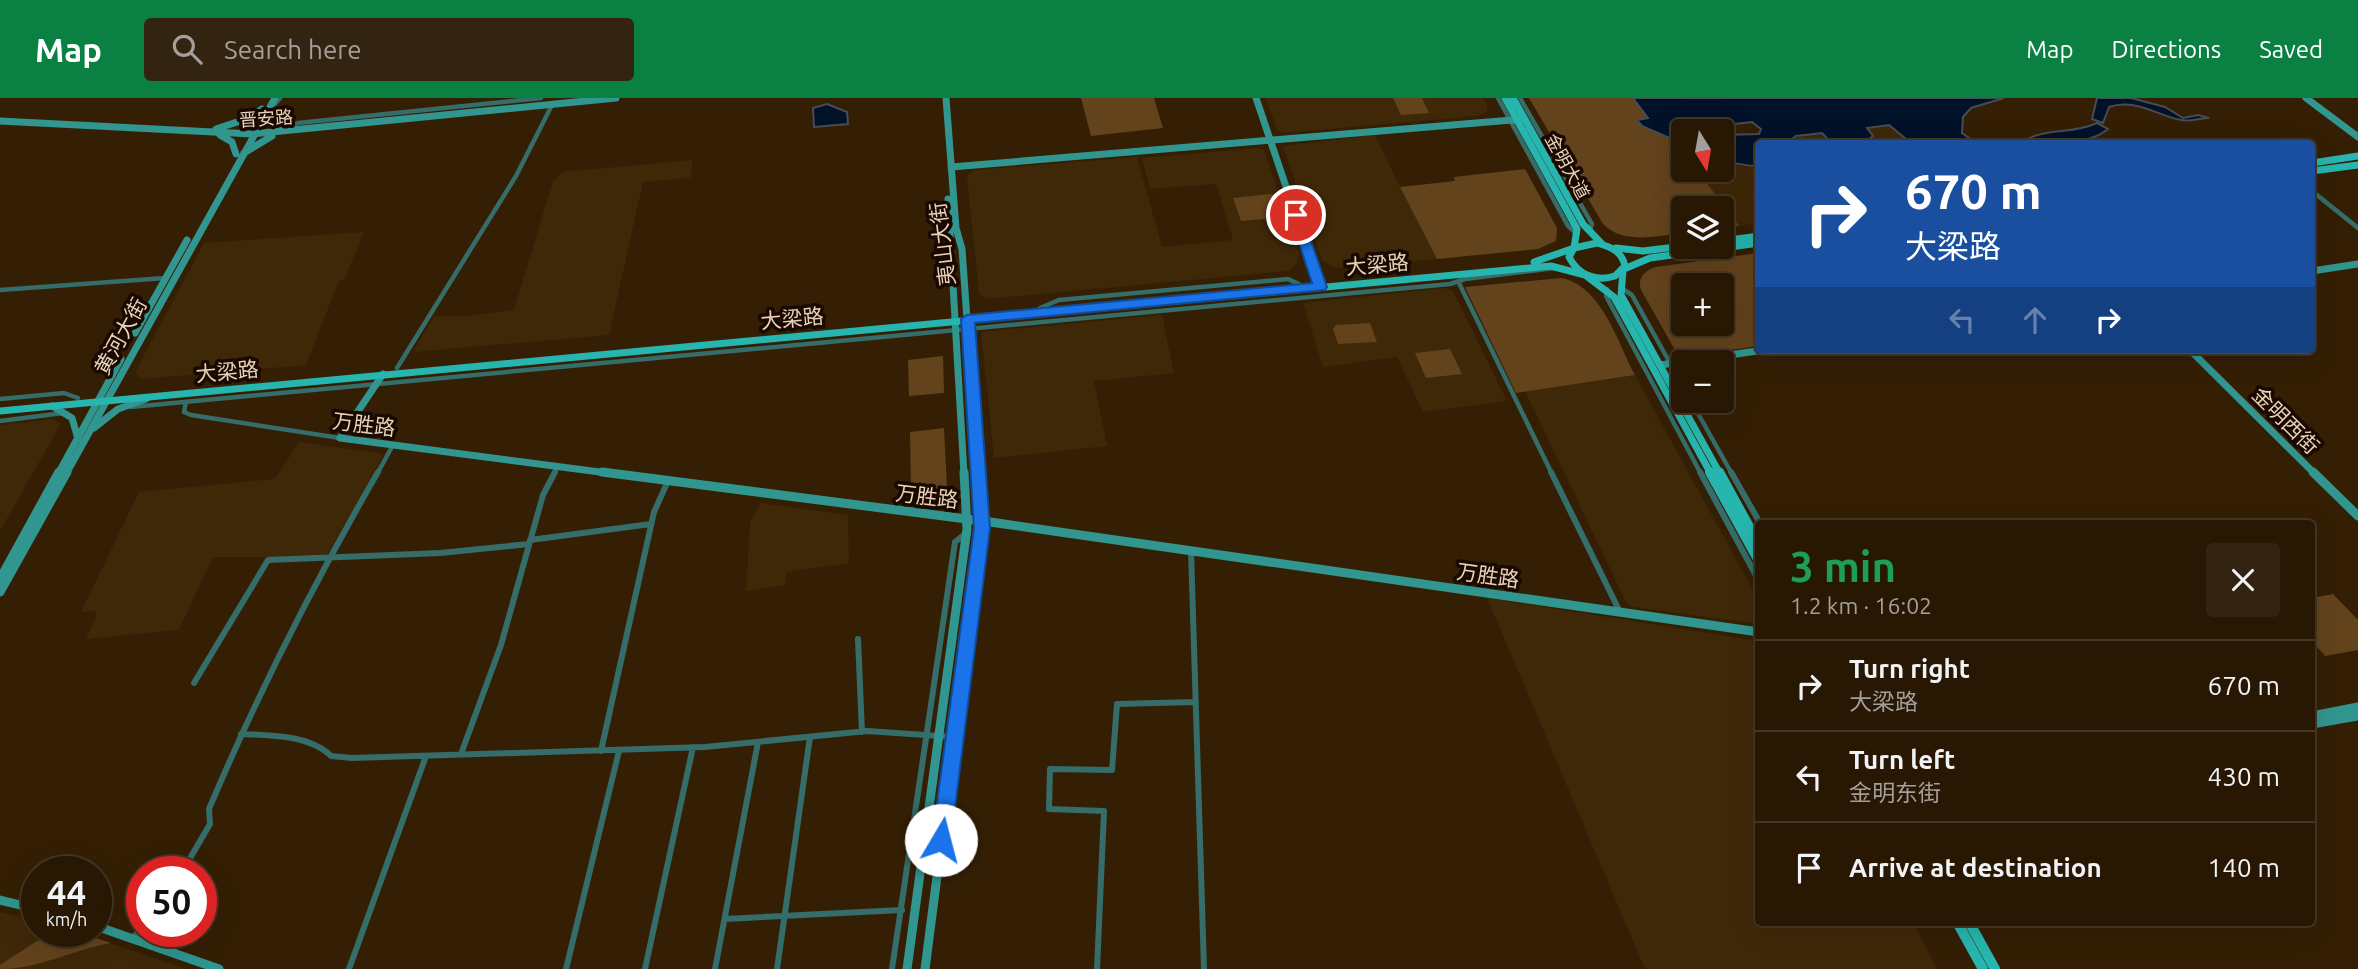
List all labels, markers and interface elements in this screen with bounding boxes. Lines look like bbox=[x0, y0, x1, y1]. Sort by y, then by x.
search box bbox=[144, 18, 634, 81]
icon: search bbox=[168, 30, 206, 68]
text: Map bbox=[35, 31, 102, 68]
text: Search here bbox=[224, 35, 362, 64]
text: Map bbox=[2026, 36, 2073, 63]
text: Directions bbox=[2111, 36, 2221, 63]
text: Saved bbox=[2259, 36, 2323, 63]
street label: 晋安路 bbox=[238, 106, 294, 130]
north arrow bbox=[1671, 119, 1734, 182]
map controls bbox=[1671, 119, 1734, 413]
street label: 金明大道 bbox=[1542, 130, 1594, 202]
text: 670 m bbox=[1905, 163, 2042, 218]
icon: right bbox=[1790, 168, 1881, 259]
pin bbox=[1266, 185, 1326, 245]
icon: arrive bbox=[1277, 196, 1315, 234]
button: layers bbox=[1671, 196, 1734, 259]
street label: 夷山大街 bbox=[925, 201, 959, 287]
text: 大梁路 bbox=[1905, 228, 2001, 264]
street label: 大梁路 bbox=[1345, 249, 1409, 279]
button: + bbox=[1671, 273, 1734, 336]
street label: 黄河大街 bbox=[89, 293, 151, 379]
icon: left bbox=[1943, 301, 1981, 339]
icon: ahead bbox=[2016, 301, 2054, 339]
icon: right bbox=[2089, 301, 2127, 339]
street label: 大梁路 bbox=[760, 303, 824, 333]
button: − bbox=[1671, 350, 1734, 413]
street label: 大梁路 bbox=[195, 356, 259, 386]
street label: 金明西街 bbox=[2248, 382, 2324, 458]
street label: 万胜路 bbox=[331, 408, 397, 440]
street label: 万胜路 bbox=[894, 480, 960, 512]
text: 3 min bbox=[1790, 543, 1896, 590]
button: close bbox=[2206, 543, 2280, 617]
street label: 万胜路 bbox=[1455, 559, 1521, 591]
text: 1.2 km · 16:02 bbox=[1790, 593, 1932, 618]
text: Turn right bbox=[1849, 654, 1970, 683]
icon: right bbox=[1790, 667, 1828, 705]
text: 670 m bbox=[2208, 671, 2280, 700]
text: 大梁路 bbox=[1849, 689, 1918, 714]
text: Turn left bbox=[1849, 745, 1955, 774]
icon: left bbox=[1790, 758, 1828, 796]
text: 430 m bbox=[2208, 762, 2280, 791]
text: 金明东街 bbox=[1849, 780, 1941, 805]
position arrow bbox=[904, 803, 978, 877]
icon: arrive bbox=[1790, 849, 1828, 887]
text: Arrive at destination bbox=[1849, 853, 2102, 882]
text: 140 m bbox=[2208, 853, 2280, 882]
speed limit sign: 50 bbox=[126, 856, 217, 947]
text: 44 bbox=[47, 872, 86, 912]
text: km/h bbox=[46, 909, 87, 929]

